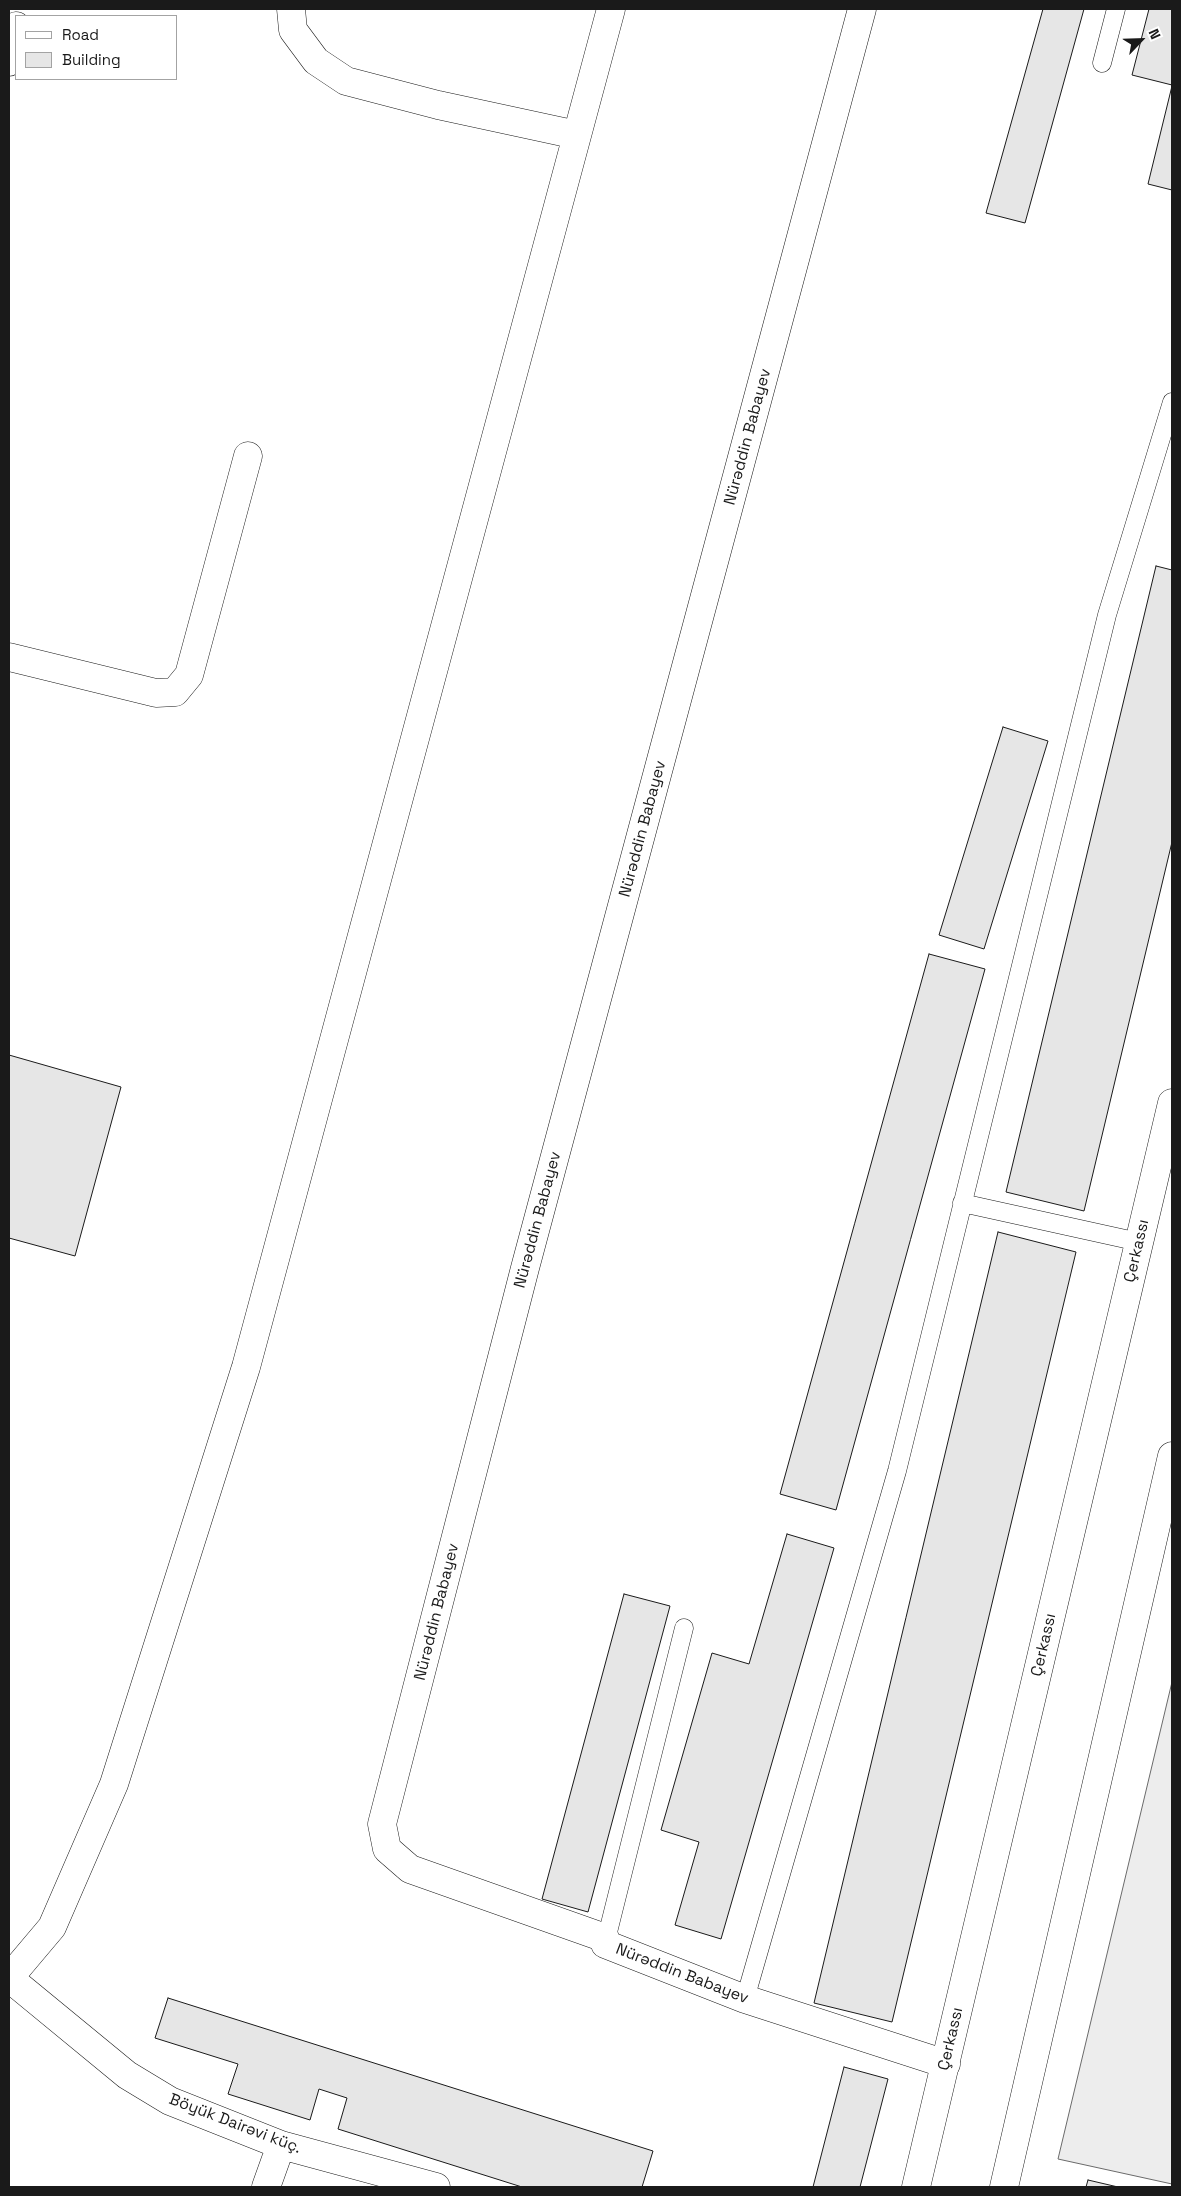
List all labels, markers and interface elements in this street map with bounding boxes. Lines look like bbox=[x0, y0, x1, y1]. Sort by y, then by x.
legend bbox=[15, 15, 178, 80]
north arrow bbox=[1116, 15, 1166, 65]
text: Road bbox=[62, 25, 99, 44]
text: N bbox=[1145, 26, 1165, 42]
text: Building bbox=[62, 50, 121, 69]
street label: Nürəddin Babayev bbox=[721, 367, 775, 507]
street label: Nürəddin Babayev bbox=[616, 759, 670, 899]
street label: Nürəddin Babayev bbox=[511, 1150, 565, 1290]
street label: Çerkassı bbox=[1120, 1218, 1154, 1284]
street label: Nürəddin Babayev bbox=[411, 1541, 463, 1683]
street label: Çerkassı bbox=[1027, 1612, 1061, 1678]
street label: Nürəddin Babayev bbox=[613, 1940, 751, 2008]
street label: Çerkassı bbox=[934, 2006, 968, 2072]
street label: Böyük Dairəvi küç. bbox=[166, 2090, 304, 2158]

